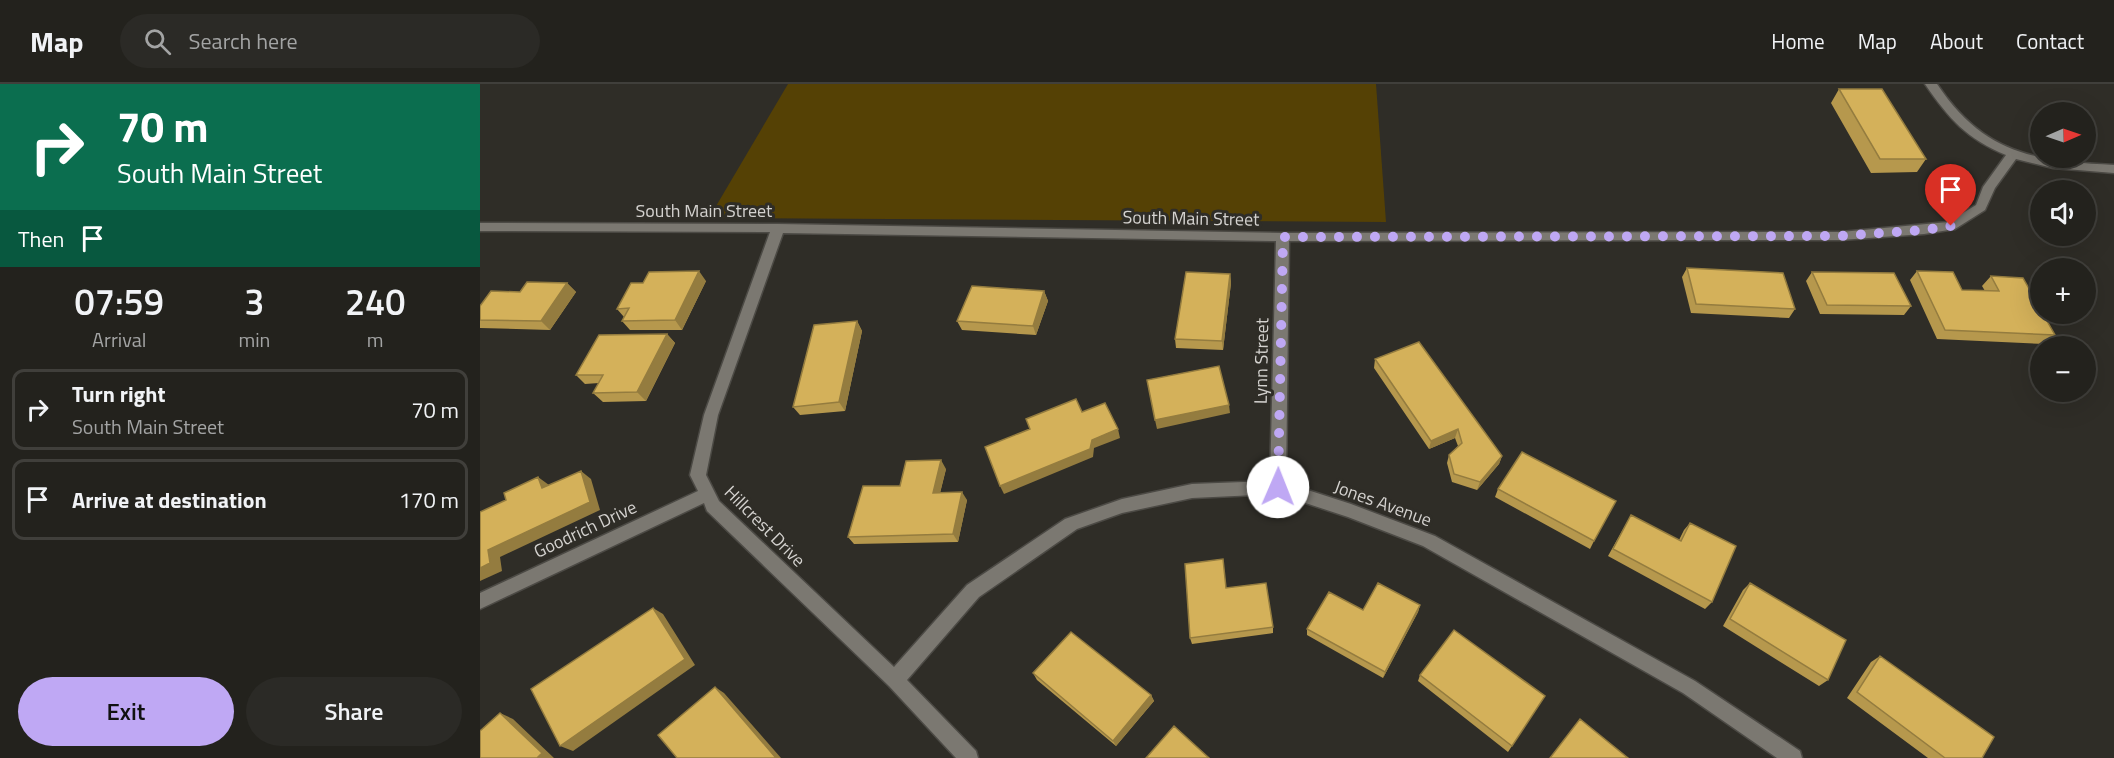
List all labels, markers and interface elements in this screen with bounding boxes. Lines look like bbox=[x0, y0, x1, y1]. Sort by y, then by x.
search box bbox=[120, 14, 540, 68]
text: Map bbox=[30, 20, 84, 63]
text: Search here bbox=[189, 24, 298, 58]
icon: search bbox=[141, 25, 174, 58]
text: Home bbox=[1771, 25, 1825, 57]
text: Map bbox=[1858, 25, 1897, 57]
text: About bbox=[1930, 25, 1983, 57]
text: Contact bbox=[2016, 25, 2084, 57]
text: 70 m bbox=[117, 94, 209, 158]
north arrow bbox=[2030, 102, 2096, 168]
map controls bbox=[2030, 102, 2096, 402]
icon: right bbox=[18, 108, 96, 186]
text: South Main Street bbox=[117, 152, 322, 193]
pin bbox=[1925, 164, 1976, 226]
icon: arrive bbox=[1934, 173, 1967, 206]
button: sound bbox=[2030, 180, 2096, 246]
street label: South Main Street bbox=[636, 197, 773, 224]
street label: South Main Street bbox=[1122, 203, 1260, 233]
text: Then bbox=[18, 222, 64, 256]
icon: arrive bbox=[76, 222, 109, 255]
button: + bbox=[2030, 258, 2096, 324]
text: 07:59 bbox=[75, 274, 164, 329]
text: 3 bbox=[244, 274, 264, 329]
text: 240 bbox=[345, 274, 405, 329]
street label: Lynn Street bbox=[1247, 317, 1275, 404]
text: Arrival bbox=[92, 324, 146, 355]
text: min bbox=[238, 324, 270, 355]
text: m bbox=[367, 324, 383, 355]
button: − bbox=[2030, 336, 2096, 402]
text: Turn right bbox=[72, 377, 166, 411]
icon: right bbox=[21, 393, 54, 426]
text: 70 m bbox=[411, 393, 459, 427]
text: South Main Street bbox=[72, 411, 224, 442]
position arrow bbox=[1246, 455, 1310, 519]
street label: Jones Avenue bbox=[1330, 473, 1436, 533]
street label: Hillcrest Drive bbox=[718, 479, 812, 573]
icon: arrive bbox=[21, 483, 54, 516]
text: Arrive at destination bbox=[72, 483, 267, 517]
text: 170 m bbox=[399, 483, 459, 517]
street label: Goodrich Drive bbox=[529, 493, 641, 565]
button: Exit bbox=[18, 677, 234, 746]
button: Share bbox=[246, 677, 462, 746]

